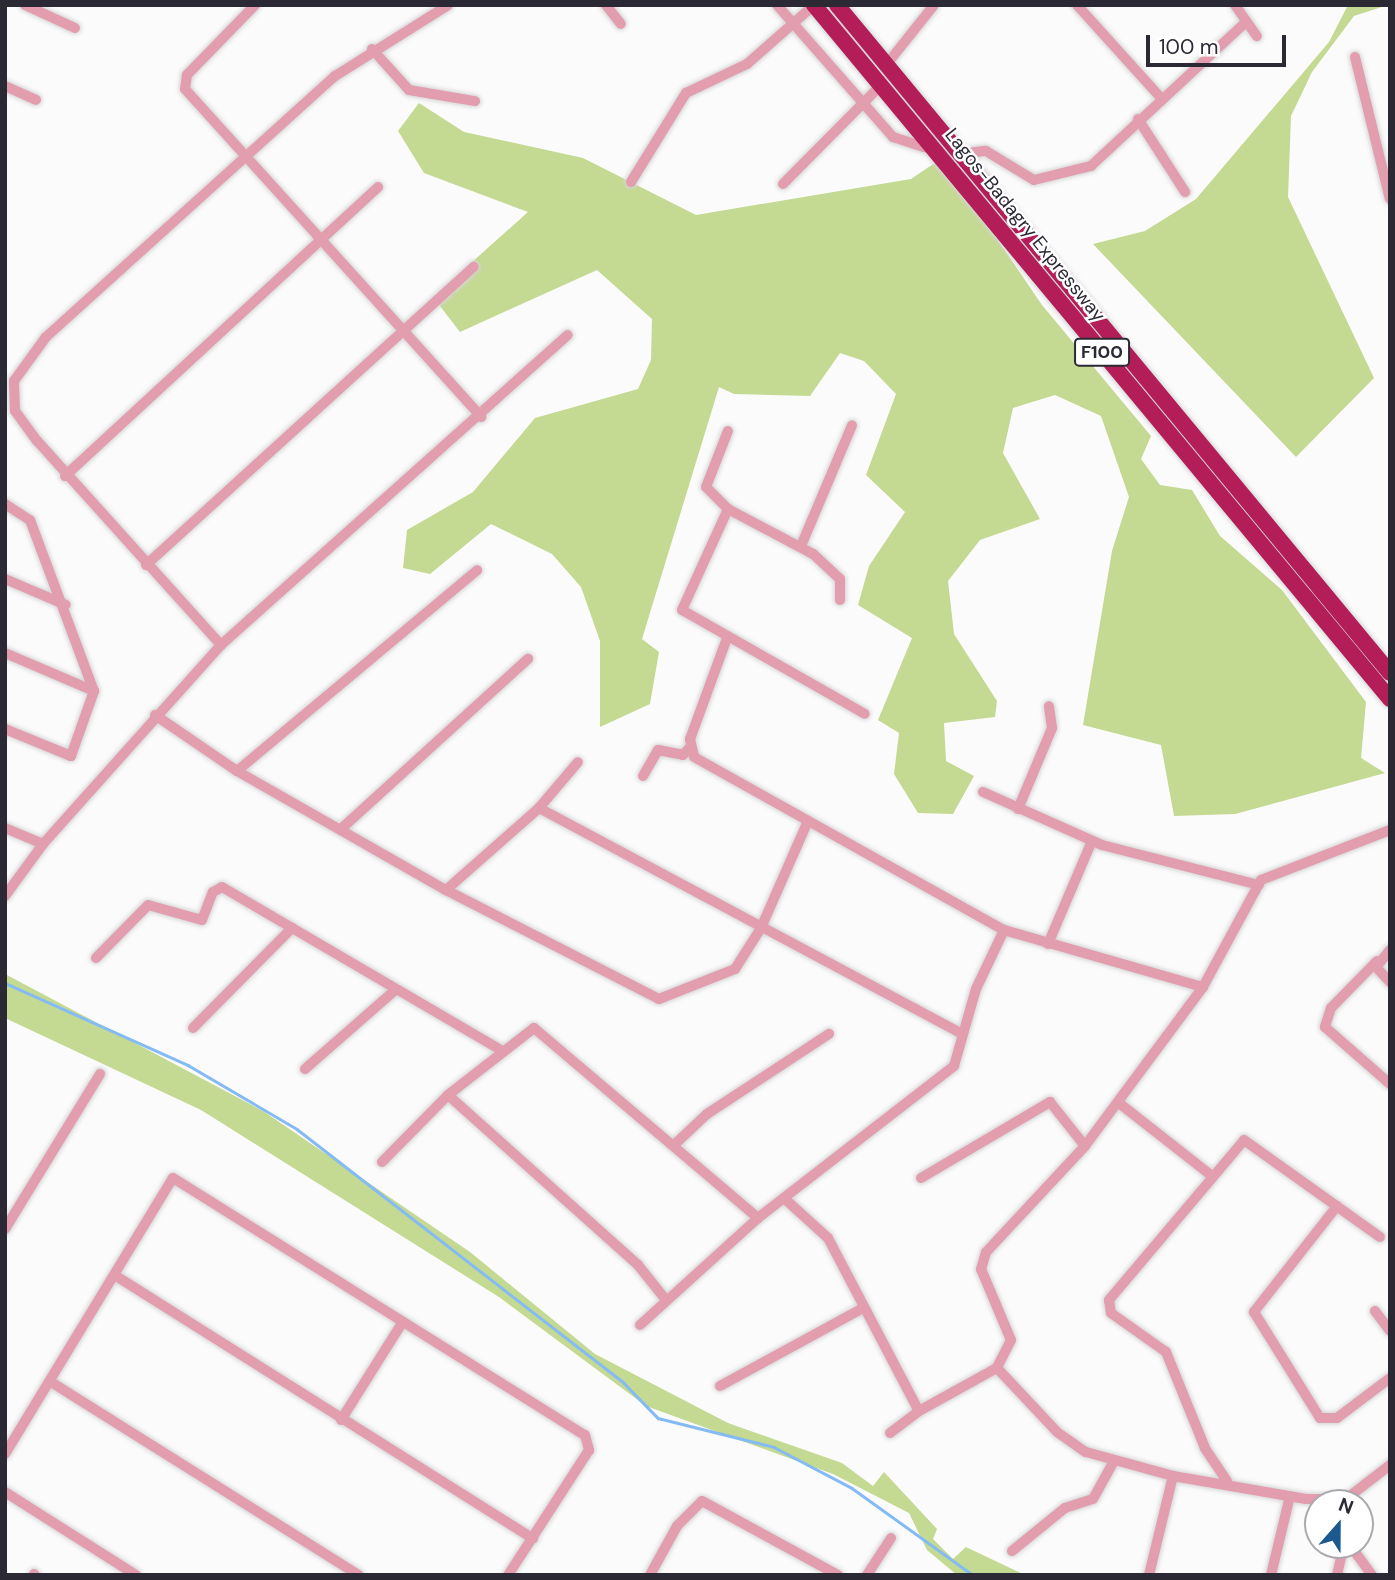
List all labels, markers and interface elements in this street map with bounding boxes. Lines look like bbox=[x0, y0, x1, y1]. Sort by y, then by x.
scale bar bbox=[1150, 21, 1290, 65]
text: 100 m bbox=[1159, 33, 1219, 61]
street label: Lagos-Badagry Expressway bbox=[940, 124, 1110, 326]
road number: F100 bbox=[1074, 338, 1130, 366]
north arrow bbox=[1304, 1489, 1374, 1559]
text: N bbox=[1335, 1492, 1357, 1520]

